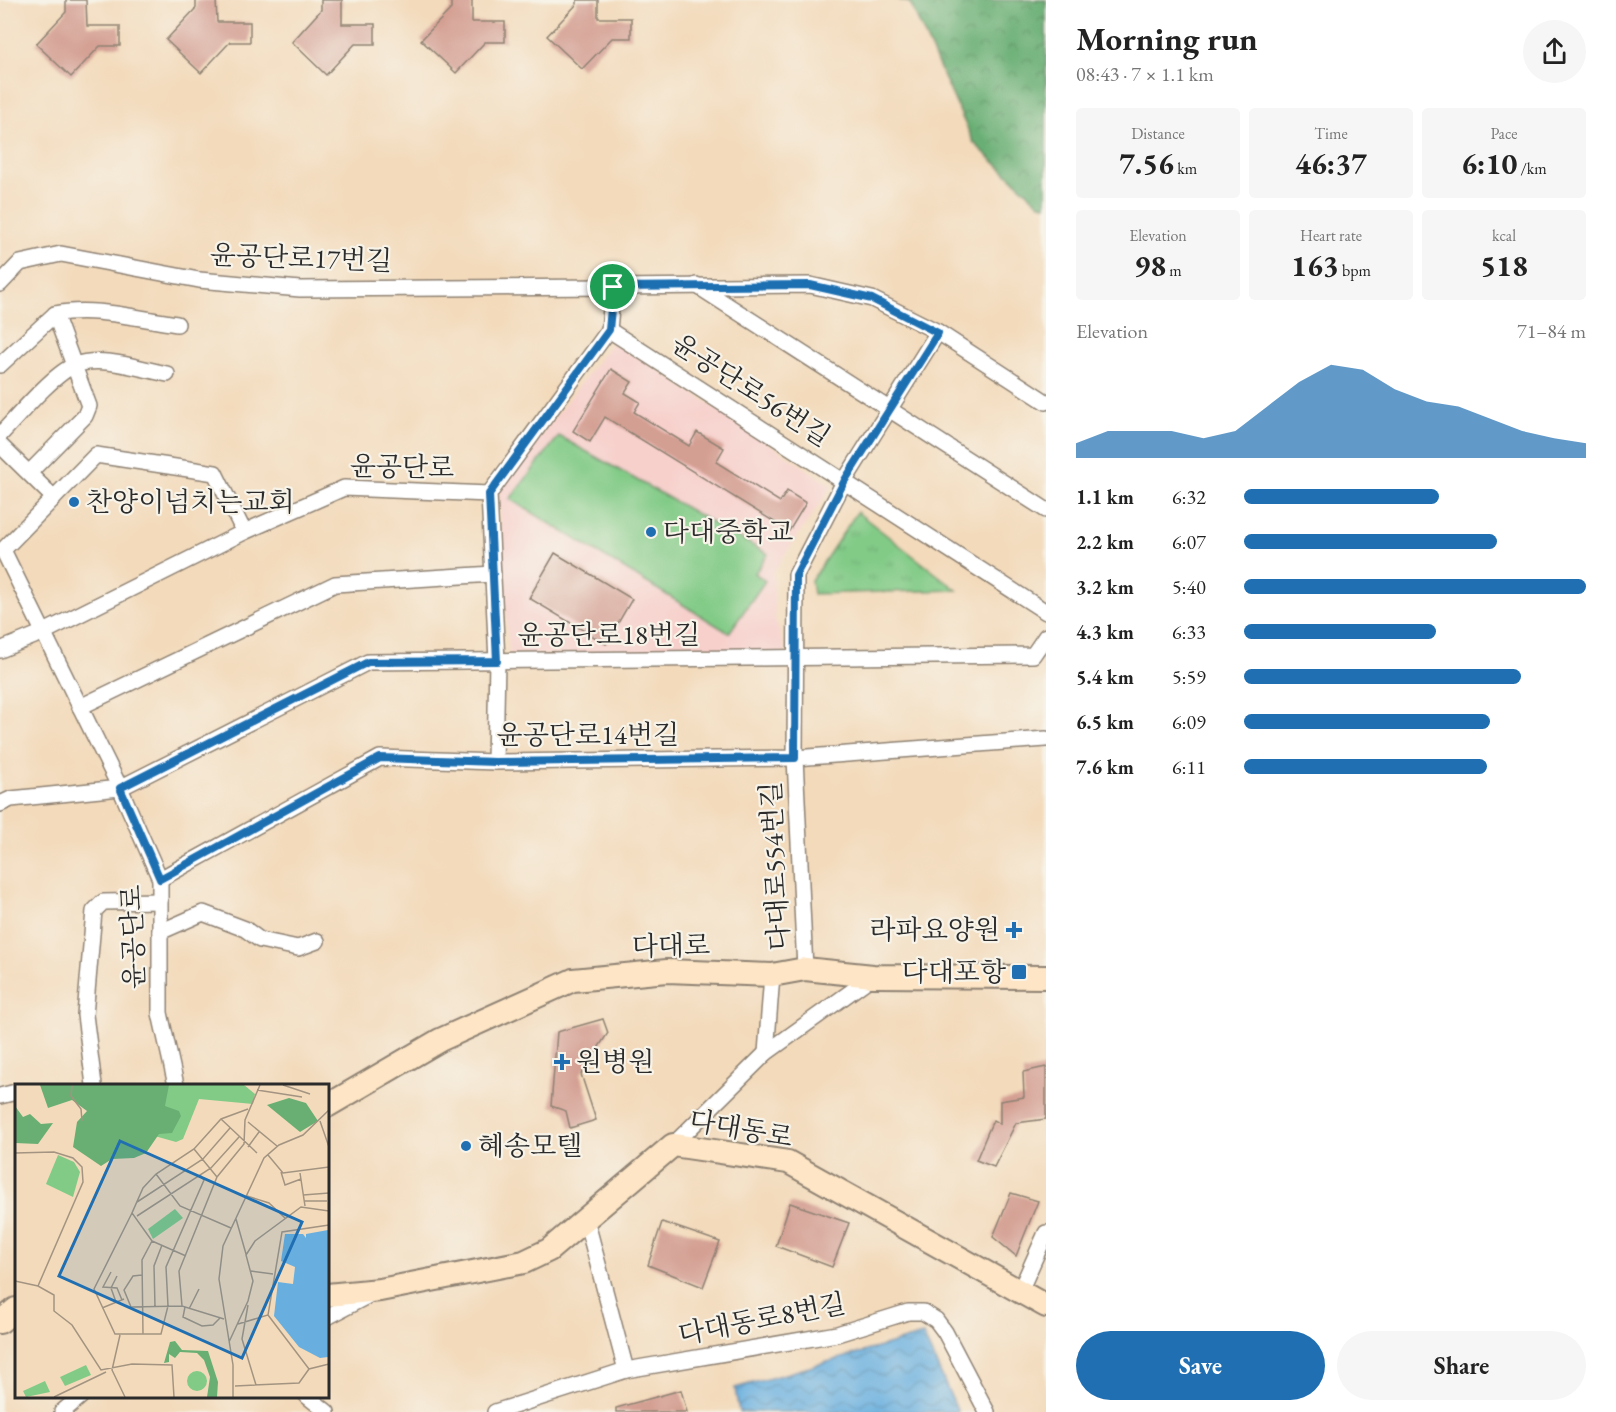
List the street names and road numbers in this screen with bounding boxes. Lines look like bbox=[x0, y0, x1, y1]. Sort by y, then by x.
street label: 윤공단로17번길 bbox=[209, 237, 393, 278]
street label: 윤공단로56번길 bbox=[665, 325, 837, 454]
street label: 윤공단로 bbox=[350, 448, 454, 485]
street label: 윤공단로18번길 bbox=[518, 617, 700, 652]
street label: 윤공단로14번길 bbox=[497, 717, 679, 752]
street label: 다대로554번길 bbox=[753, 781, 796, 951]
street label: 윤공단로 bbox=[113, 884, 152, 990]
street label: 다대로 bbox=[632, 927, 710, 964]
street label: 다대동로 bbox=[687, 1102, 795, 1155]
street label: 다대동로8번길 bbox=[675, 1285, 848, 1352]

